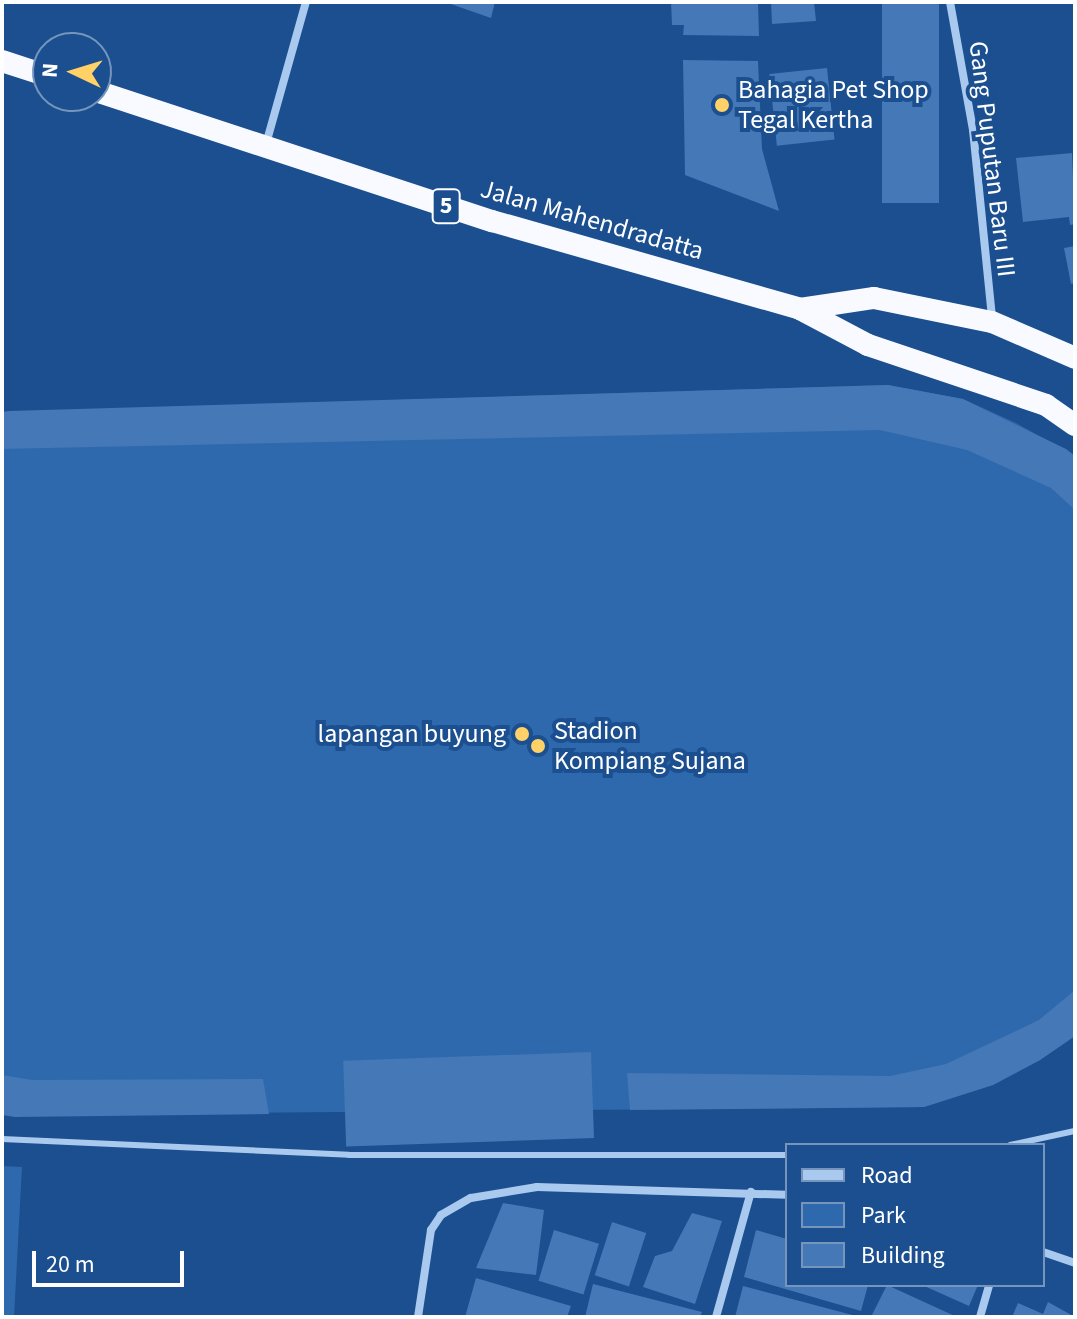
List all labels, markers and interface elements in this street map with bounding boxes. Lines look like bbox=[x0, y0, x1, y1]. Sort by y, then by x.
north arrow bbox=[32, 32, 112, 112]
street label: Gang Puputan Baru III bbox=[962, 39, 1022, 279]
text: N bbox=[34, 62, 67, 79]
place label: Bahagia Pet Shop Tegal Kertha bbox=[738, 74, 929, 136]
marker: Bahagia Pet Shop Tegal Kertha bbox=[713, 96, 731, 114]
street label: Jalan Mahendradatta bbox=[477, 173, 707, 267]
road number: 5 bbox=[430, 186, 462, 226]
place label: Stadion Kompiang Sujana bbox=[554, 715, 746, 776]
place label: lapangan buyung bbox=[318, 718, 506, 750]
marker: lapangan buyung bbox=[513, 725, 531, 743]
marker: Stadion Kompiang Sujana bbox=[529, 737, 547, 755]
legend bbox=[785, 1143, 1045, 1287]
text: Road bbox=[861, 1158, 913, 1193]
text: Park bbox=[861, 1198, 906, 1233]
scale bar bbox=[36, 1235, 188, 1285]
text: Building bbox=[861, 1238, 945, 1273]
text: 20 m bbox=[46, 1247, 95, 1282]

